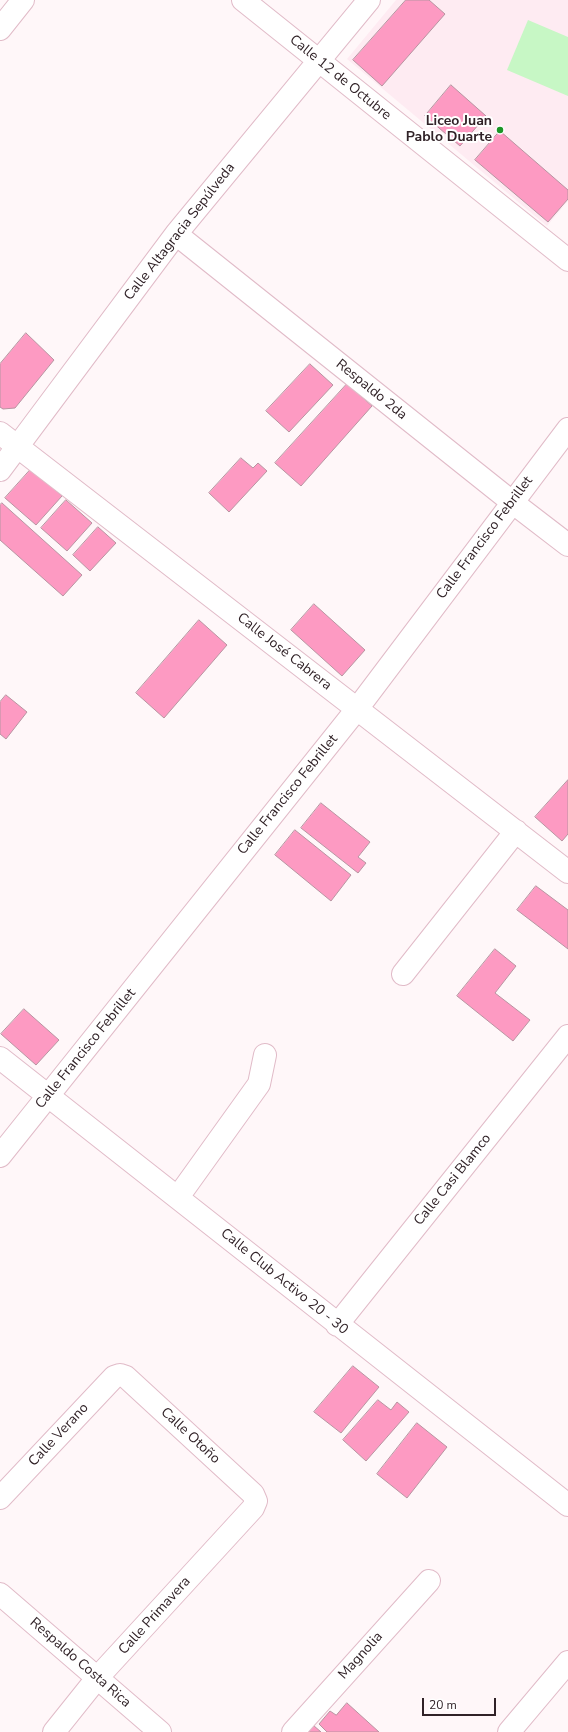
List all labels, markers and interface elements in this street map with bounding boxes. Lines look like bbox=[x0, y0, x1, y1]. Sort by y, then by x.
street label: Calle 12 de Octubre bbox=[286, 32, 394, 124]
place label: Liceo Juan Pablo Duarte bbox=[406, 114, 492, 146]
marker: Liceo Juan Pablo Duarte bbox=[495, 125, 505, 135]
street label: Calle Altagracia Sepúlveda bbox=[121, 160, 239, 304]
street label: Respaldo 2da bbox=[332, 356, 410, 424]
street label: Calle Francisco Febrillet bbox=[433, 473, 537, 603]
street label: Calle José Cabrera bbox=[233, 610, 335, 694]
street label: Calle Francisco Febrillet bbox=[234, 732, 342, 858]
street label: Calle Francisco Febrillet bbox=[32, 986, 140, 1112]
street label: Calle Casi Blamco bbox=[411, 1131, 495, 1229]
street label: Calle Club Activo 20 - 30 bbox=[217, 1225, 351, 1339]
street label: Calle Verano bbox=[25, 1400, 93, 1470]
street label: Calle Otoño bbox=[157, 1404, 223, 1468]
street label: Calle Primavera bbox=[116, 1574, 194, 1658]
street label: Respaldo Costa Rica bbox=[26, 1615, 134, 1711]
street label: Magnolia bbox=[335, 1629, 387, 1683]
scale bar bbox=[424, 1690, 498, 1716]
text: 20 m bbox=[429, 1697, 457, 1713]

